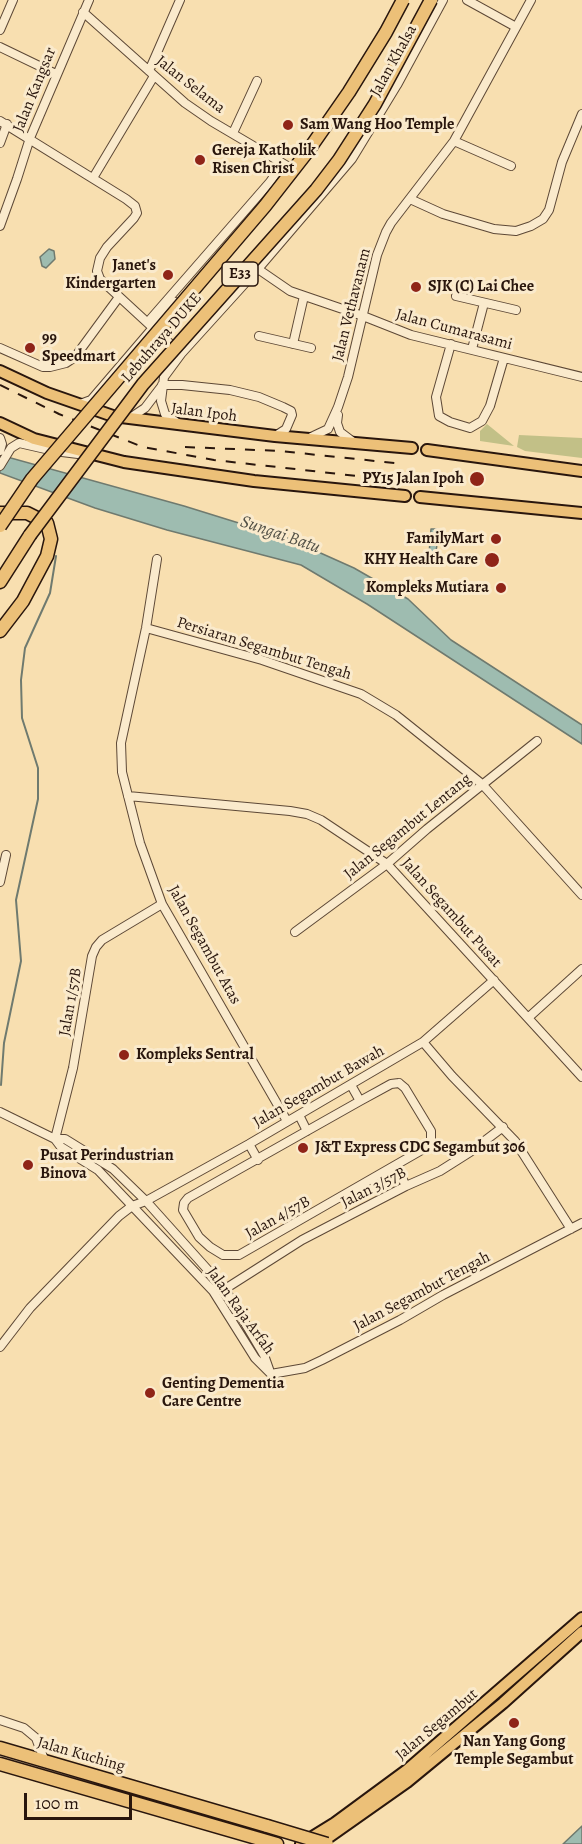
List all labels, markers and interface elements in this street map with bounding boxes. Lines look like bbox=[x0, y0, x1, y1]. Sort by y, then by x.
street label: Jalan Khalsa bbox=[366, 22, 422, 100]
street label: Jalan Kangsar bbox=[9, 45, 61, 135]
street label: Jalan Selama bbox=[151, 52, 229, 118]
place label: Sam Wang Hoo Temple bbox=[300, 115, 454, 135]
marker: Sam Wang Hoo Temple bbox=[281, 118, 295, 132]
place label: Gereja Katholik Risen Christ bbox=[212, 141, 316, 179]
marker: Gereja Katholik Risen Christ bbox=[193, 153, 207, 167]
street label: Jalan Vethavanam bbox=[329, 246, 375, 364]
place label: Janet's Kindergarten bbox=[65, 256, 156, 294]
road number: E33 bbox=[222, 262, 258, 286]
marker: Janet's Kindergarten bbox=[161, 268, 175, 282]
place label: SJK (C) Lai Chee bbox=[428, 277, 534, 297]
marker: SJK (C) Lai Chee bbox=[409, 280, 423, 294]
street label: Lebuhraya DUKE bbox=[118, 289, 206, 387]
street label: Jalan Cumarasami bbox=[394, 305, 514, 355]
place label: 99 Speedmart bbox=[42, 329, 116, 367]
marker: 99 Speedmart bbox=[23, 341, 37, 355]
street label: Jalan Ipoh bbox=[170, 399, 238, 427]
place label: PY15 Jalan Ipoh bbox=[362, 469, 464, 489]
marker: PY15 Jalan Ipoh bbox=[468, 470, 486, 488]
water label: Sungai Batu bbox=[237, 511, 323, 559]
place label: FamilyMart bbox=[406, 529, 484, 549]
marker: FamilyMart bbox=[489, 532, 503, 546]
place label: KHY Health Care bbox=[364, 550, 478, 570]
marker: KHY Health Care bbox=[483, 551, 501, 569]
place label: Kompleks Mutiara bbox=[366, 578, 489, 598]
marker: Kompleks Mutiara bbox=[494, 581, 508, 595]
street label: Persiaran Segambut Tengah bbox=[174, 613, 354, 685]
street label: Jalan Segambut Lentang bbox=[341, 770, 475, 884]
street label: Jalan Segambut Pusat bbox=[397, 854, 505, 972]
street label: Jalan Segambut Atas bbox=[163, 882, 245, 1008]
street label: Jalan 1/57B bbox=[56, 966, 86, 1038]
street label: Jalan Segambut Bawah bbox=[250, 1042, 388, 1132]
place label: Kompleks Sentral bbox=[136, 1045, 254, 1065]
marker: Kompleks Sentral bbox=[117, 1048, 131, 1062]
place label: J&T Express CDC Segambut 306 bbox=[315, 1138, 525, 1158]
marker: J&T Express CDC Segambut 306 bbox=[296, 1141, 310, 1155]
place label: Pusat Perindustrian Binova bbox=[40, 1146, 174, 1184]
marker: Pusat Perindustrian Binova bbox=[21, 1158, 35, 1172]
street label: Jalan 3/57B bbox=[338, 1163, 410, 1213]
street label: Jalan 4/57B bbox=[242, 1192, 314, 1244]
street label: Jalan Segambut Tengah bbox=[350, 1248, 494, 1336]
street label: Jalan Raja Arfah bbox=[202, 1264, 278, 1358]
place label: Genting Dementia Care Centre bbox=[162, 1374, 284, 1412]
marker: Genting Dementia Care Centre bbox=[143, 1386, 157, 1400]
street label: Jalan Segambut bbox=[392, 1685, 482, 1765]
marker: Nan Yang Gong Temple Segambut bbox=[507, 1716, 521, 1730]
place label: Nan Yang Gong Temple Segambut bbox=[454, 1732, 574, 1770]
street label: Jalan Kuching bbox=[35, 1733, 127, 1777]
scale bar bbox=[27, 1781, 135, 1819]
text: 100 m bbox=[35, 1791, 79, 1815]

